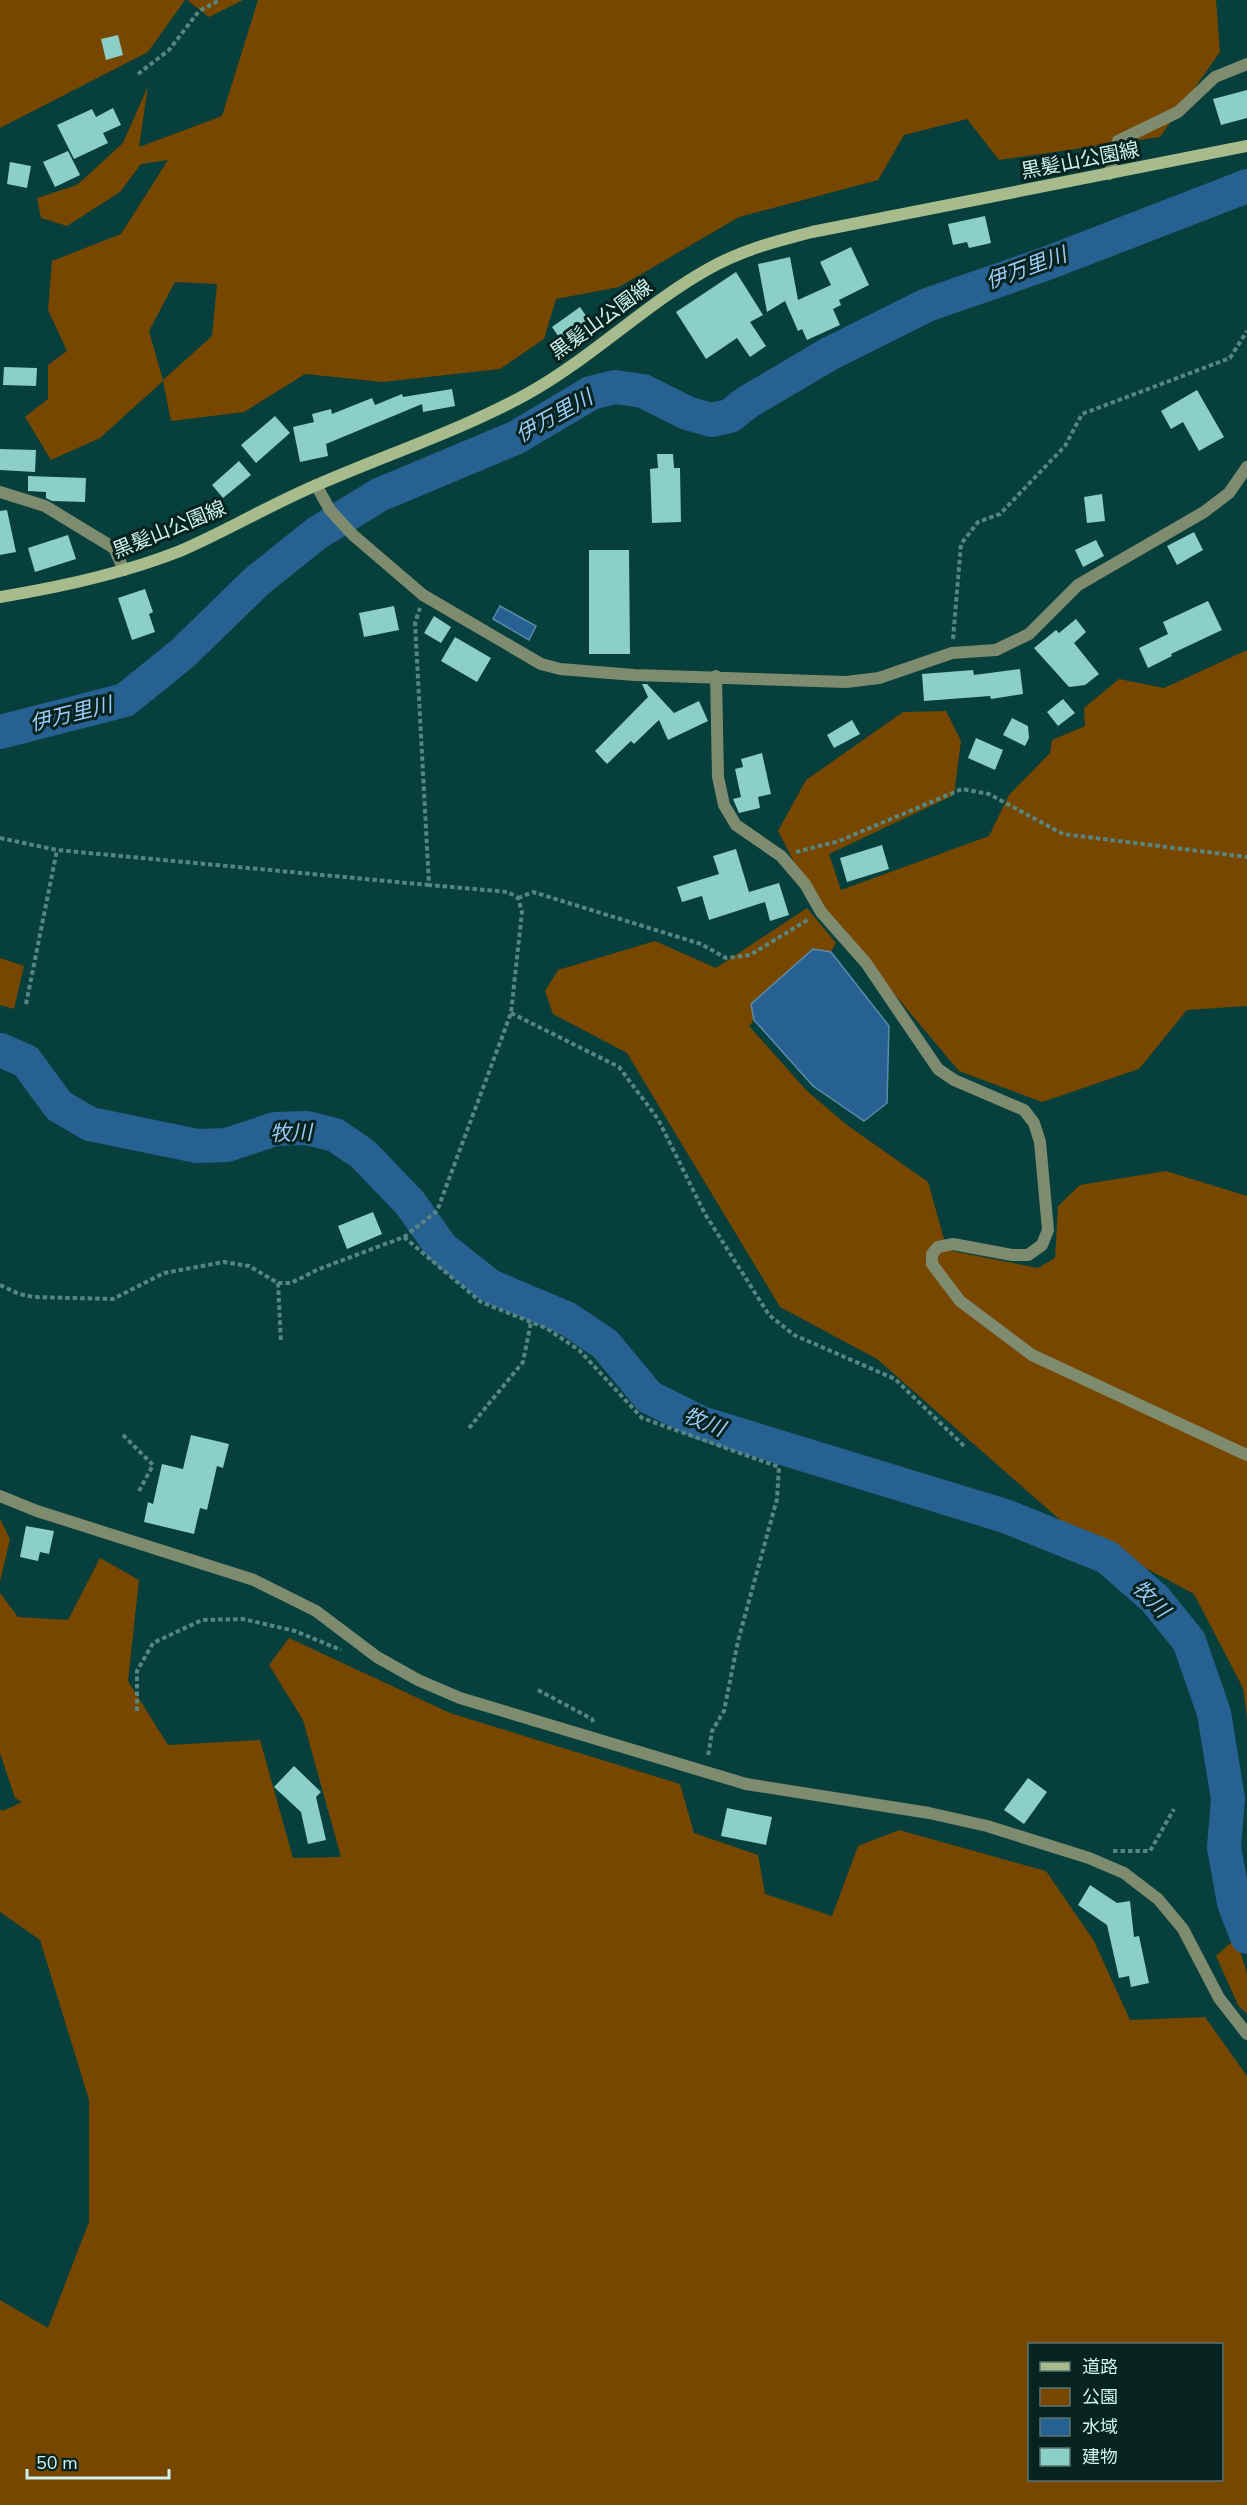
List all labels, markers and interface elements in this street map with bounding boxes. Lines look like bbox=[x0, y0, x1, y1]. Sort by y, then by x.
street label: 黒髪山公園線 bbox=[1019, 136, 1142, 185]
water label: 伊万里川 bbox=[982, 240, 1072, 296]
street label: 黒髪山公園線 bbox=[545, 273, 658, 366]
water label: 伊万里川 bbox=[510, 382, 599, 449]
street label: 黒髪山公園線 bbox=[108, 494, 230, 564]
water label: 伊万里川 bbox=[27, 690, 117, 738]
water label: 牧川 bbox=[270, 1118, 314, 1148]
water label: 牧川 bbox=[679, 1401, 731, 1444]
water label: 牧川 bbox=[1126, 1574, 1177, 1625]
legend bbox=[1028, 2343, 1223, 2481]
text: 道路 bbox=[1082, 2355, 1118, 2379]
text: 公園 bbox=[1082, 2385, 1118, 2409]
text: 水域 bbox=[1082, 2415, 1118, 2439]
scale bar bbox=[27, 2442, 170, 2480]
text: 建物 bbox=[1082, 2445, 1118, 2469]
text: 50 m bbox=[36, 2451, 78, 2475]

